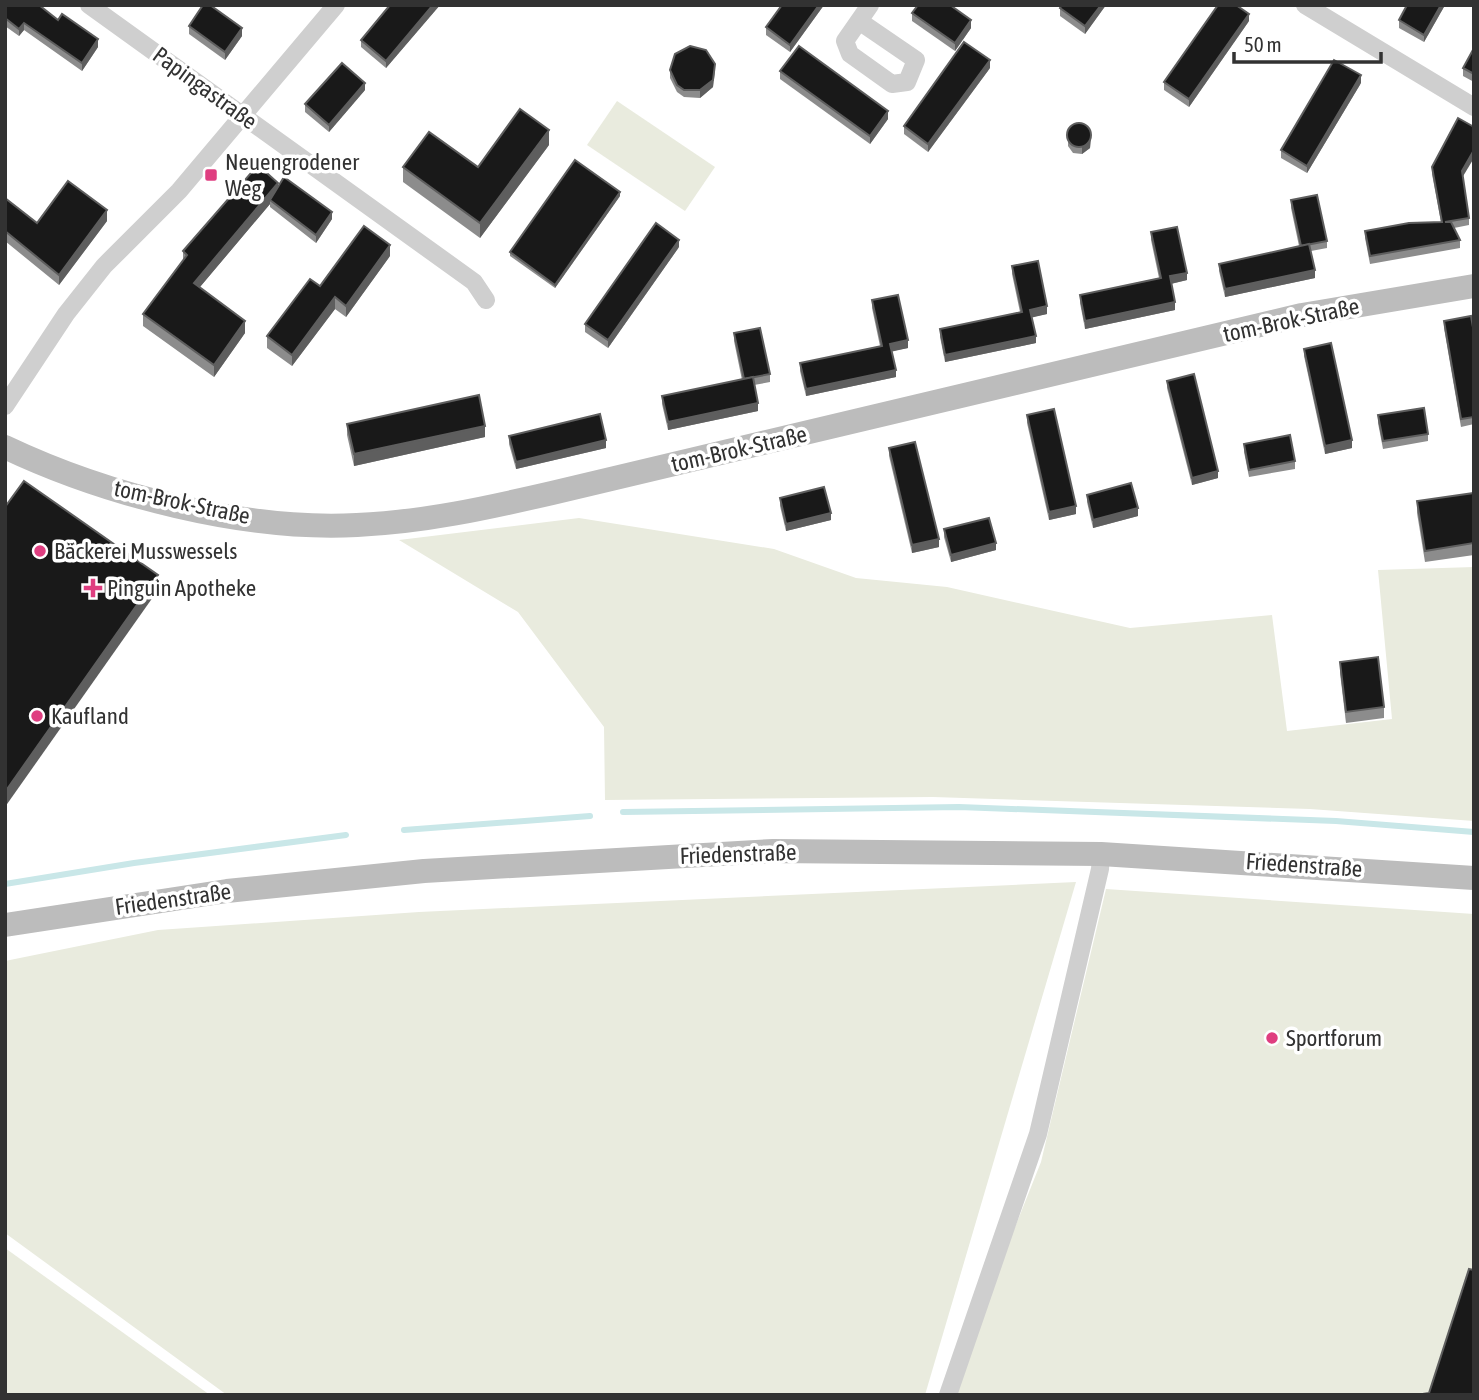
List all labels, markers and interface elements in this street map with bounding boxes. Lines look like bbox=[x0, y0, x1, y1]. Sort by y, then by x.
scale bar bbox=[1234, 21, 1381, 65]
text: 50 m bbox=[1244, 32, 1282, 56]
street label: Papingastraße bbox=[148, 42, 262, 134]
place label: Neuengrodener Weg bbox=[225, 149, 360, 201]
marker: Neuengrodener Weg bbox=[203, 167, 219, 183]
street label: tom-Brok-Straße bbox=[1221, 293, 1361, 347]
street label: tom-Brok-Straße bbox=[669, 421, 809, 477]
street label: tom-Brok-Straße bbox=[112, 475, 252, 529]
place label: Bäckerei Musswessels bbox=[54, 538, 237, 564]
marker: Bäckerei Musswessels bbox=[32, 543, 48, 559]
place label: Pinguin Apotheke bbox=[107, 575, 256, 601]
marker: Pinguin Apotheke bbox=[85, 580, 101, 596]
place label: Kaufland bbox=[51, 703, 129, 729]
marker: Kaufland bbox=[29, 708, 45, 724]
street label: Friedenstraße bbox=[679, 839, 797, 869]
street label: Friedenstraße bbox=[1245, 848, 1363, 882]
street label: Friedenstraße bbox=[113, 878, 233, 920]
place label: Sportforum bbox=[1286, 1025, 1382, 1051]
marker: Sportforum bbox=[1264, 1030, 1280, 1046]

